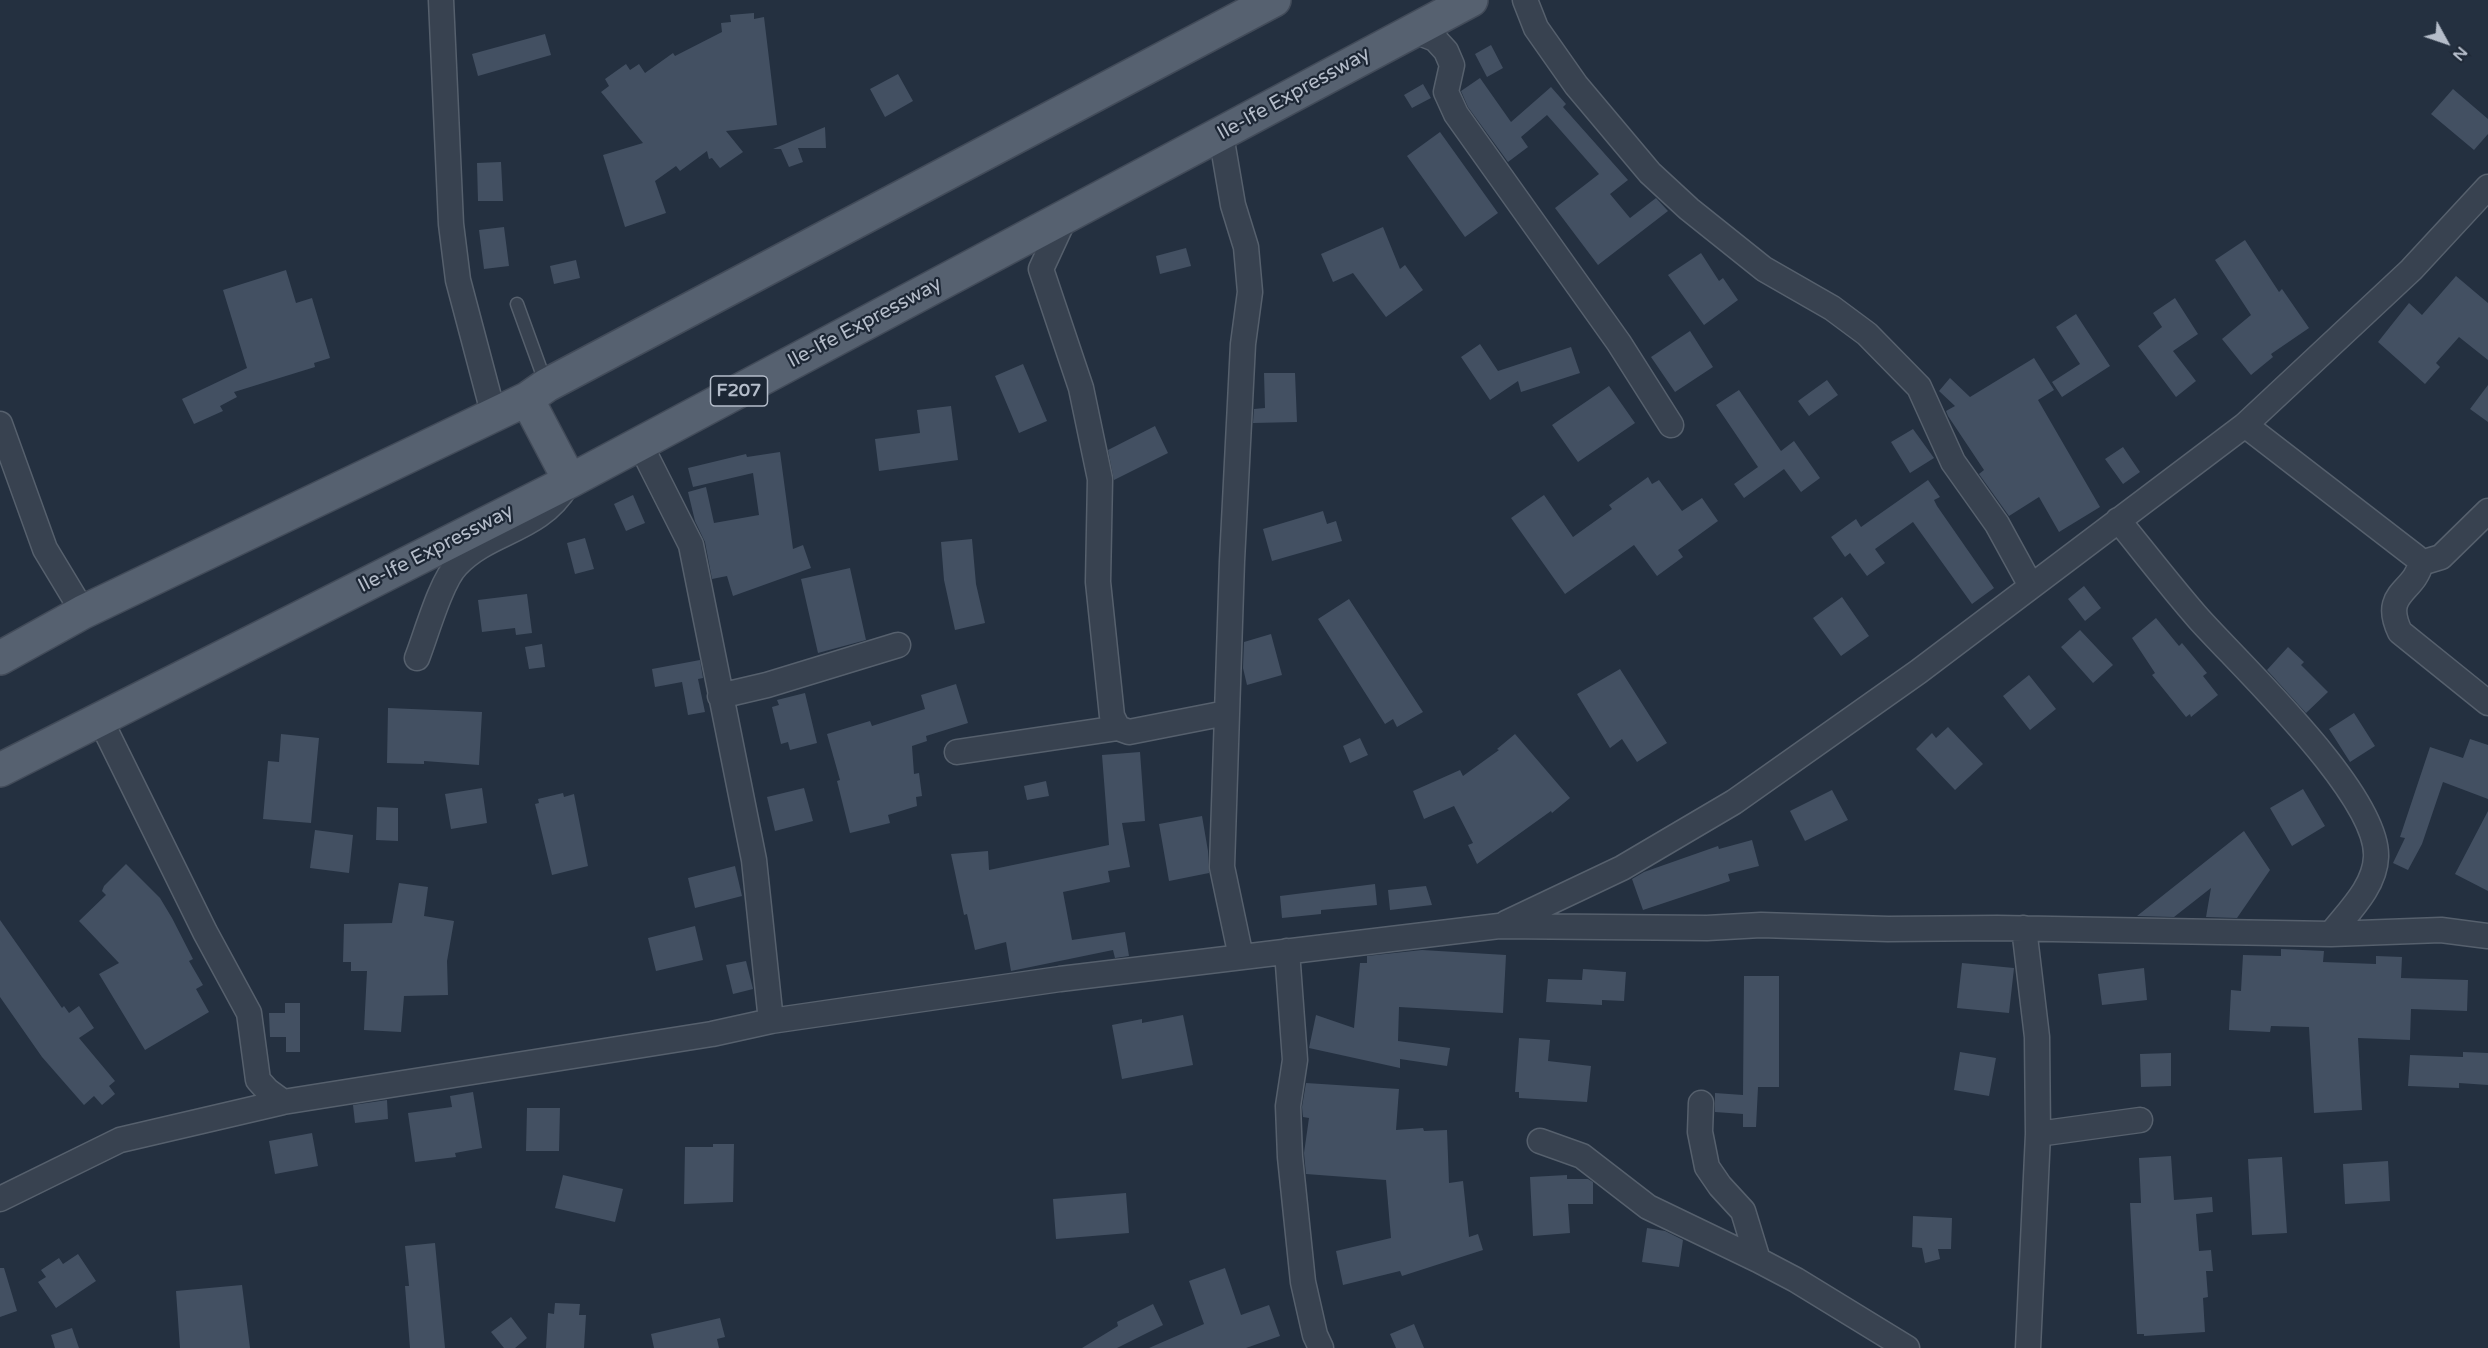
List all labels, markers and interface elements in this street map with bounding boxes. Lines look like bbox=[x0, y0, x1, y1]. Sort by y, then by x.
north arrow bbox=[2416, 12, 2476, 72]
street label: Ile-Ife Expressway bbox=[1214, 42, 1374, 146]
text: N bbox=[2448, 42, 2472, 65]
street label: Ile-Ife Expressway bbox=[784, 272, 946, 374]
road number: F207 bbox=[710, 376, 768, 406]
street label: Ile-Ife Expressway bbox=[354, 500, 518, 598]

